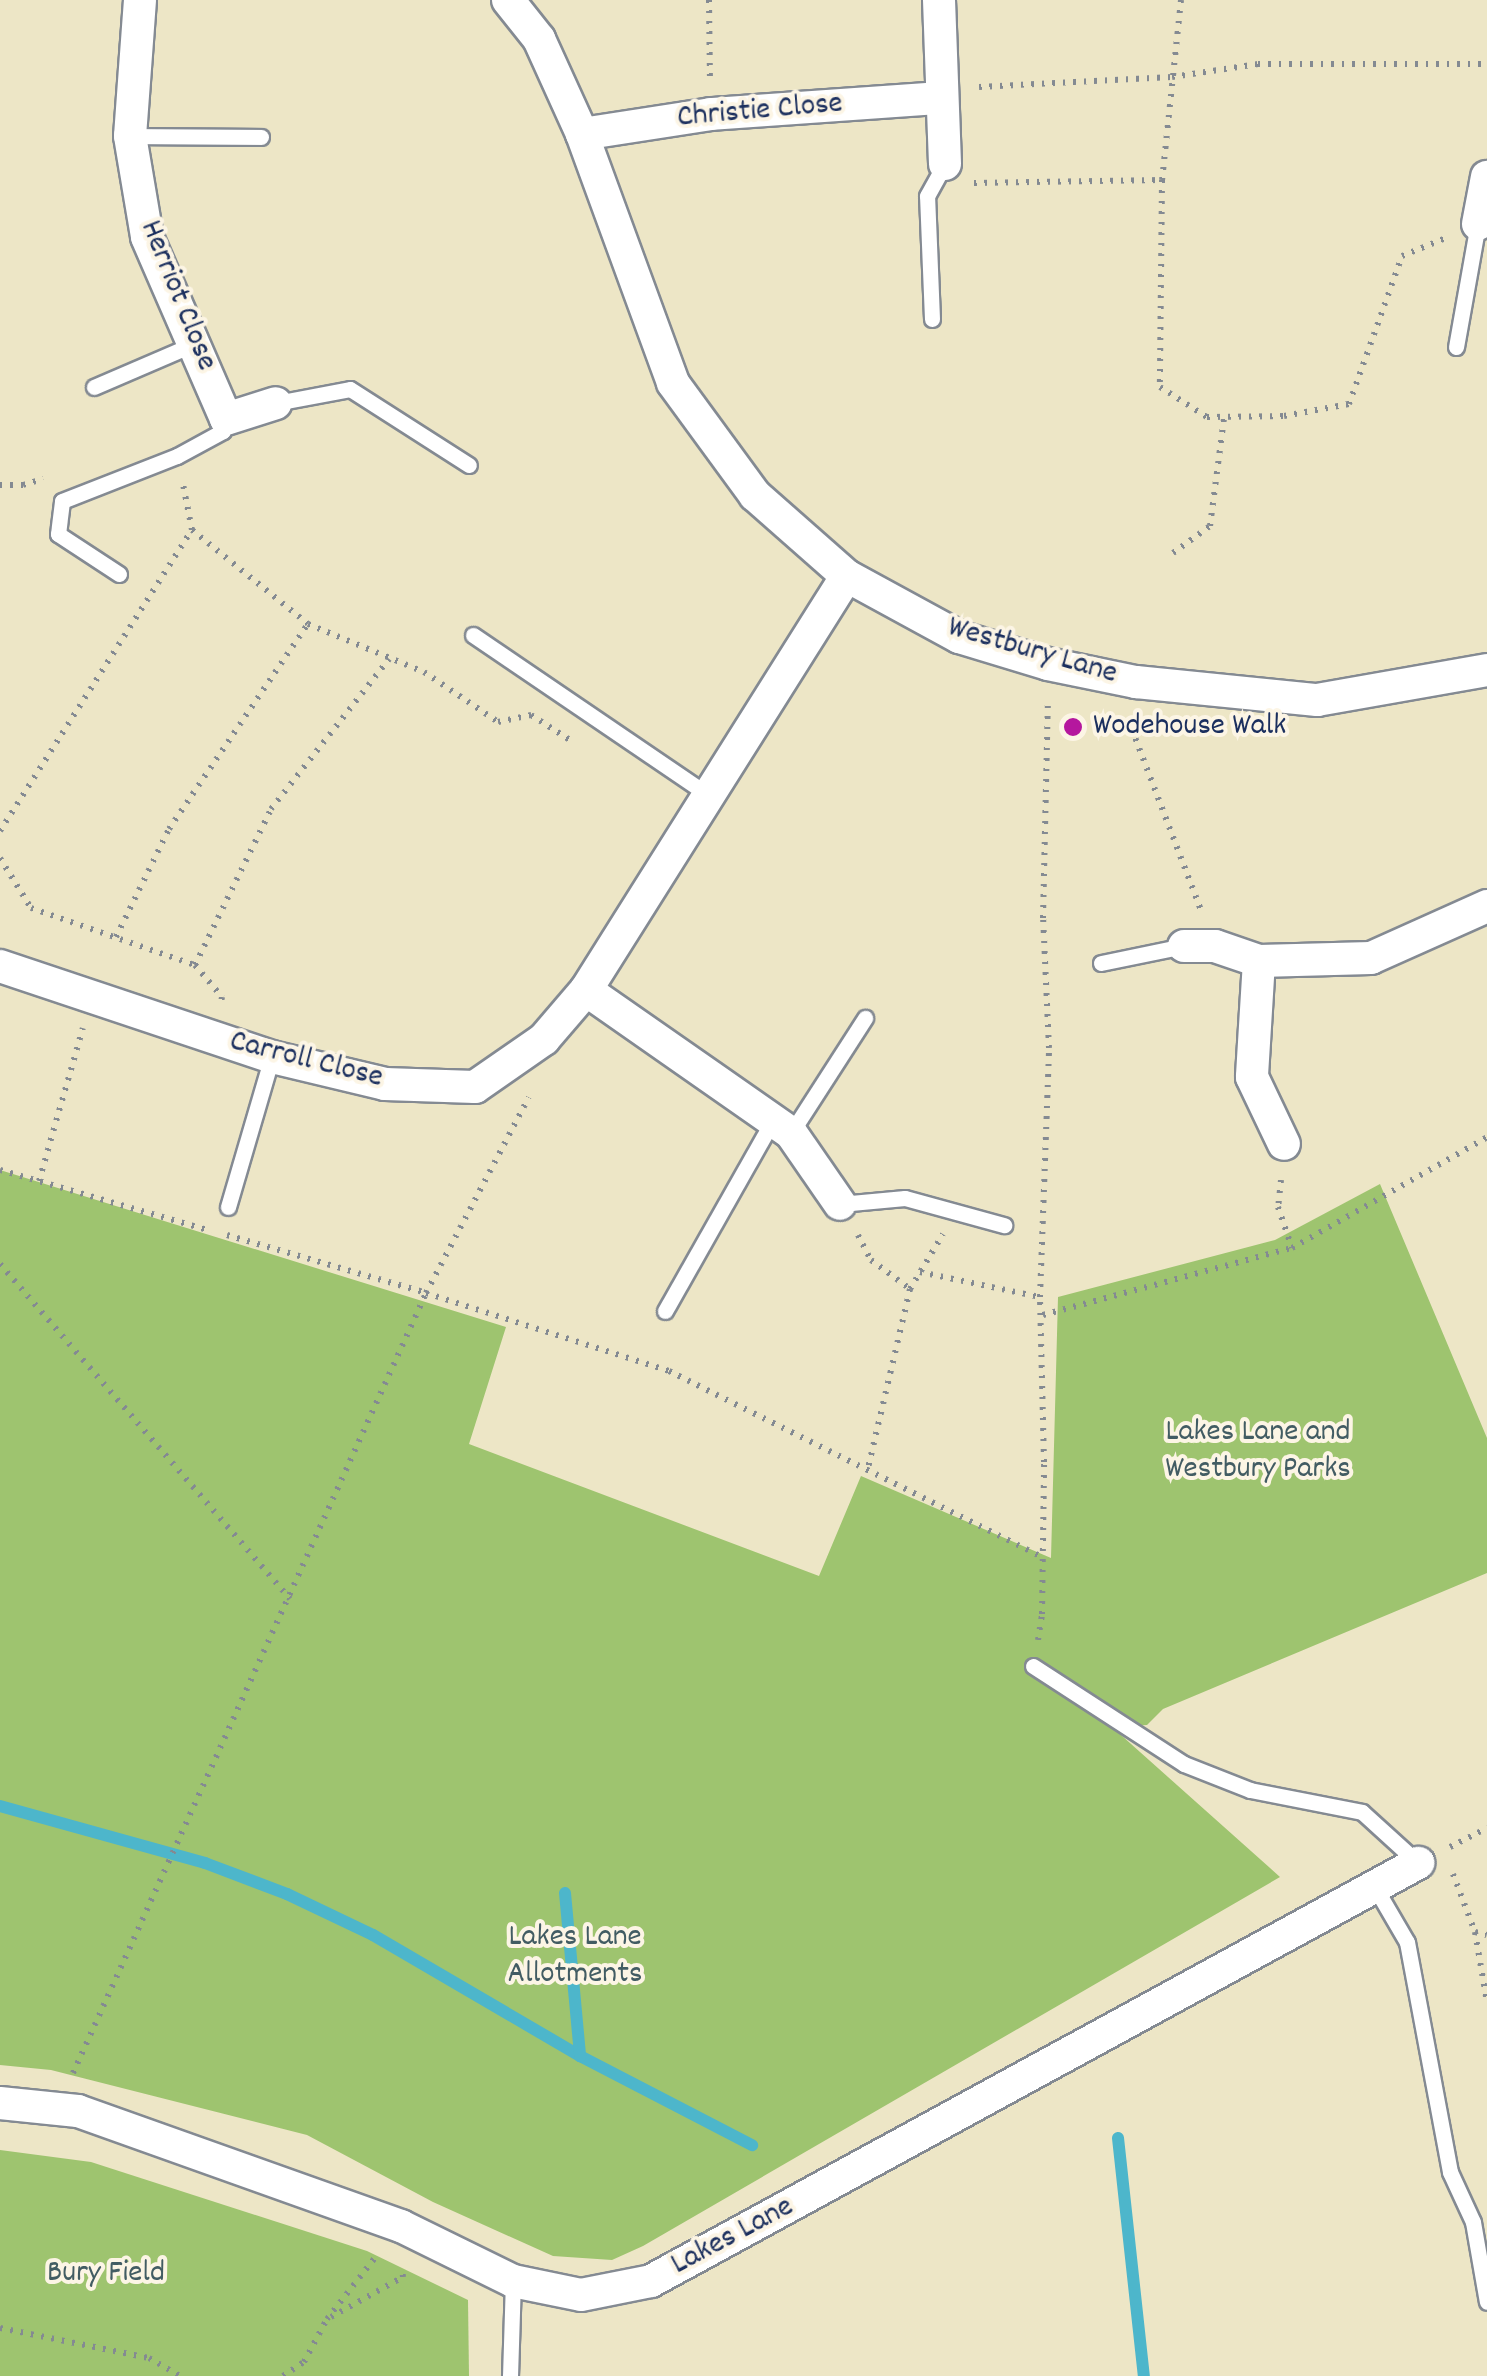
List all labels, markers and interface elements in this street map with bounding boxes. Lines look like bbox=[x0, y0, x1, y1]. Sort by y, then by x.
street label: Christie Close bbox=[676, 86, 844, 138]
street label: Herriot Close bbox=[129, 215, 225, 377]
street label: Westbury Lane bbox=[943, 609, 1121, 695]
place label: Wodehouse Walk bbox=[1093, 708, 1286, 746]
marker: Wodehouse Walk bbox=[1062, 716, 1084, 738]
street label: Carroll Close bbox=[225, 1023, 387, 1099]
park label: Lakes Lane and Westbury Parks bbox=[1165, 1415, 1351, 1490]
park label: Lakes Lane Allotments bbox=[508, 1920, 642, 1995]
street label: Lakes Lane bbox=[665, 2189, 801, 2285]
park label: Bury Field bbox=[47, 2255, 165, 2293]

